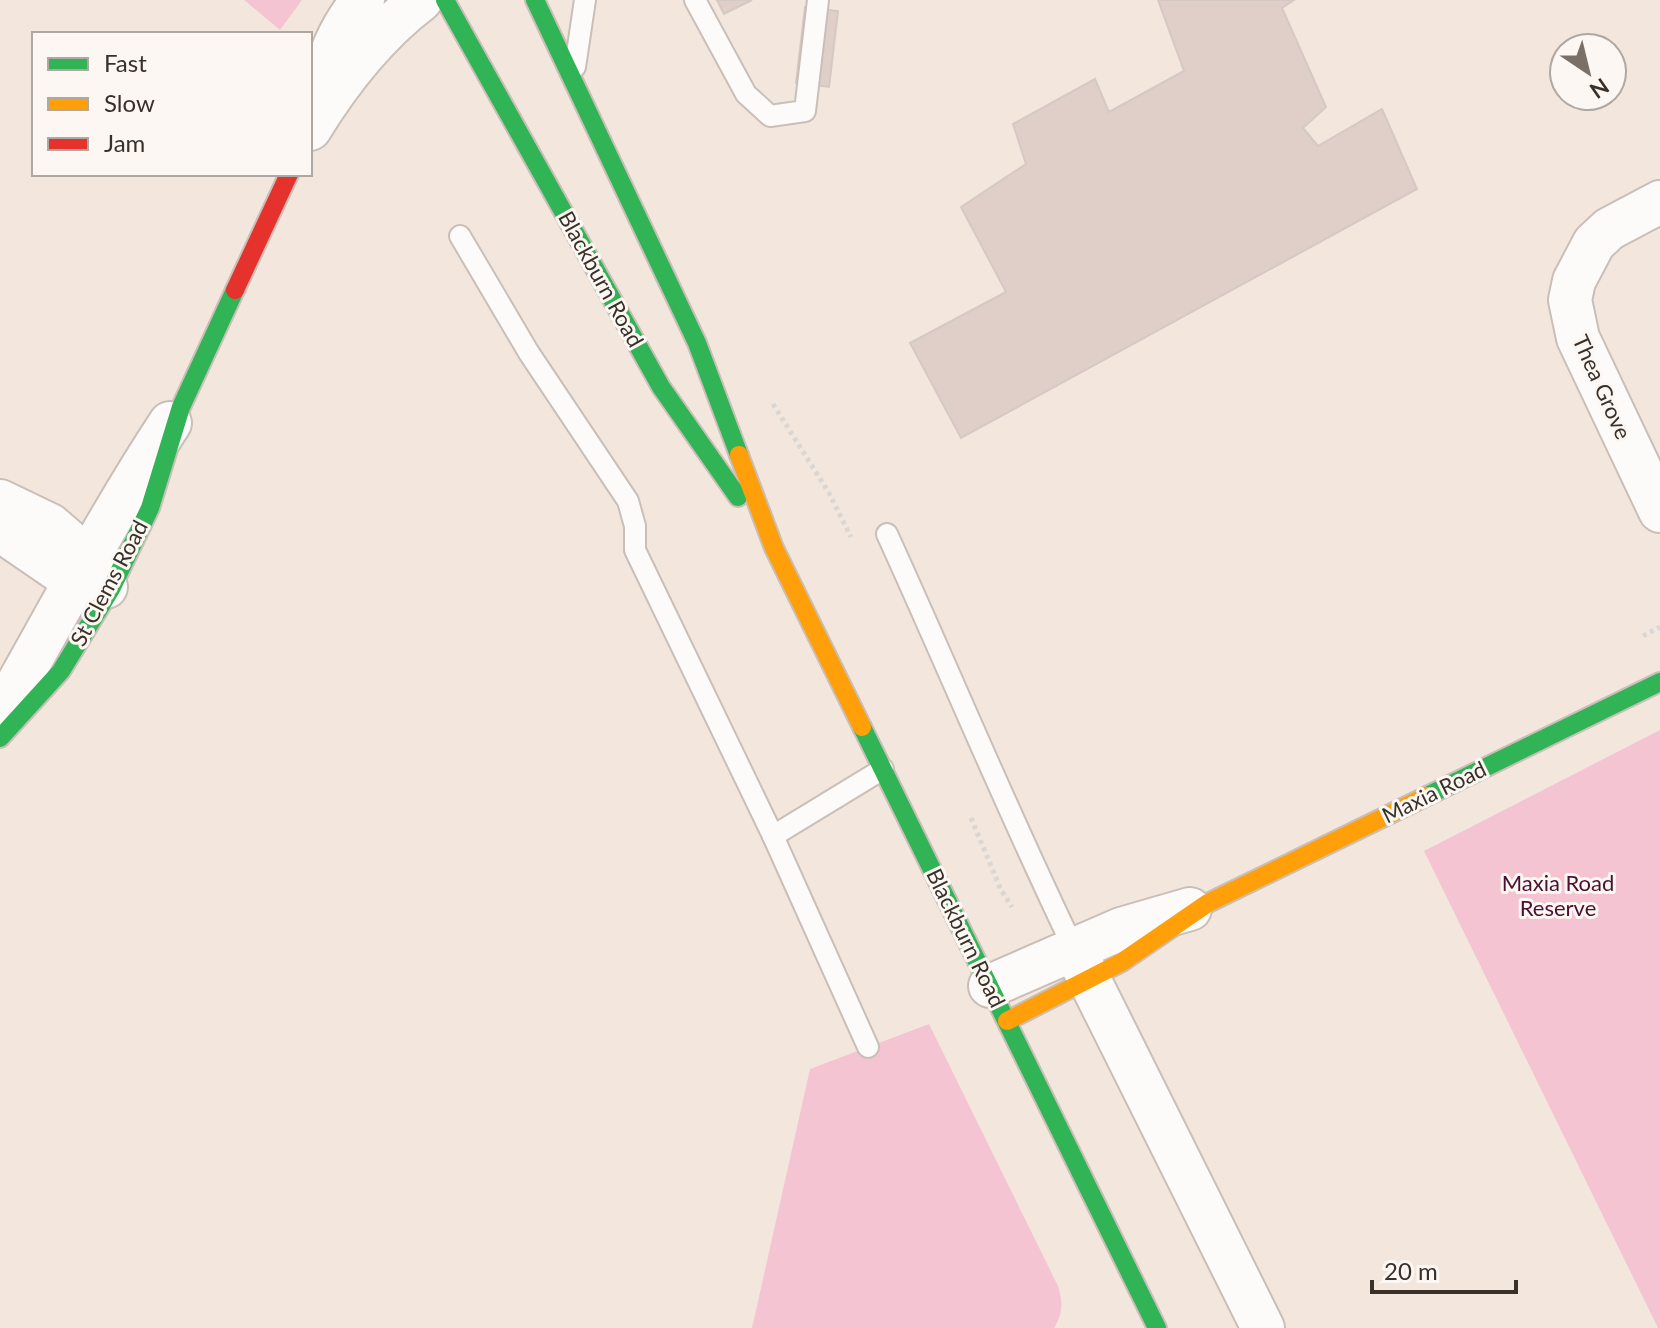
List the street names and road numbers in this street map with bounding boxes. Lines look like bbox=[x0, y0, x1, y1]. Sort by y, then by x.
street label: Blackburn Road bbox=[553, 206, 650, 351]
street label: Thea Grove bbox=[1567, 330, 1637, 443]
street label: St Clems Road bbox=[64, 515, 153, 650]
street label: Maxia Road bbox=[1377, 755, 1490, 828]
street label: Blackburn Road bbox=[921, 864, 1012, 1012]

